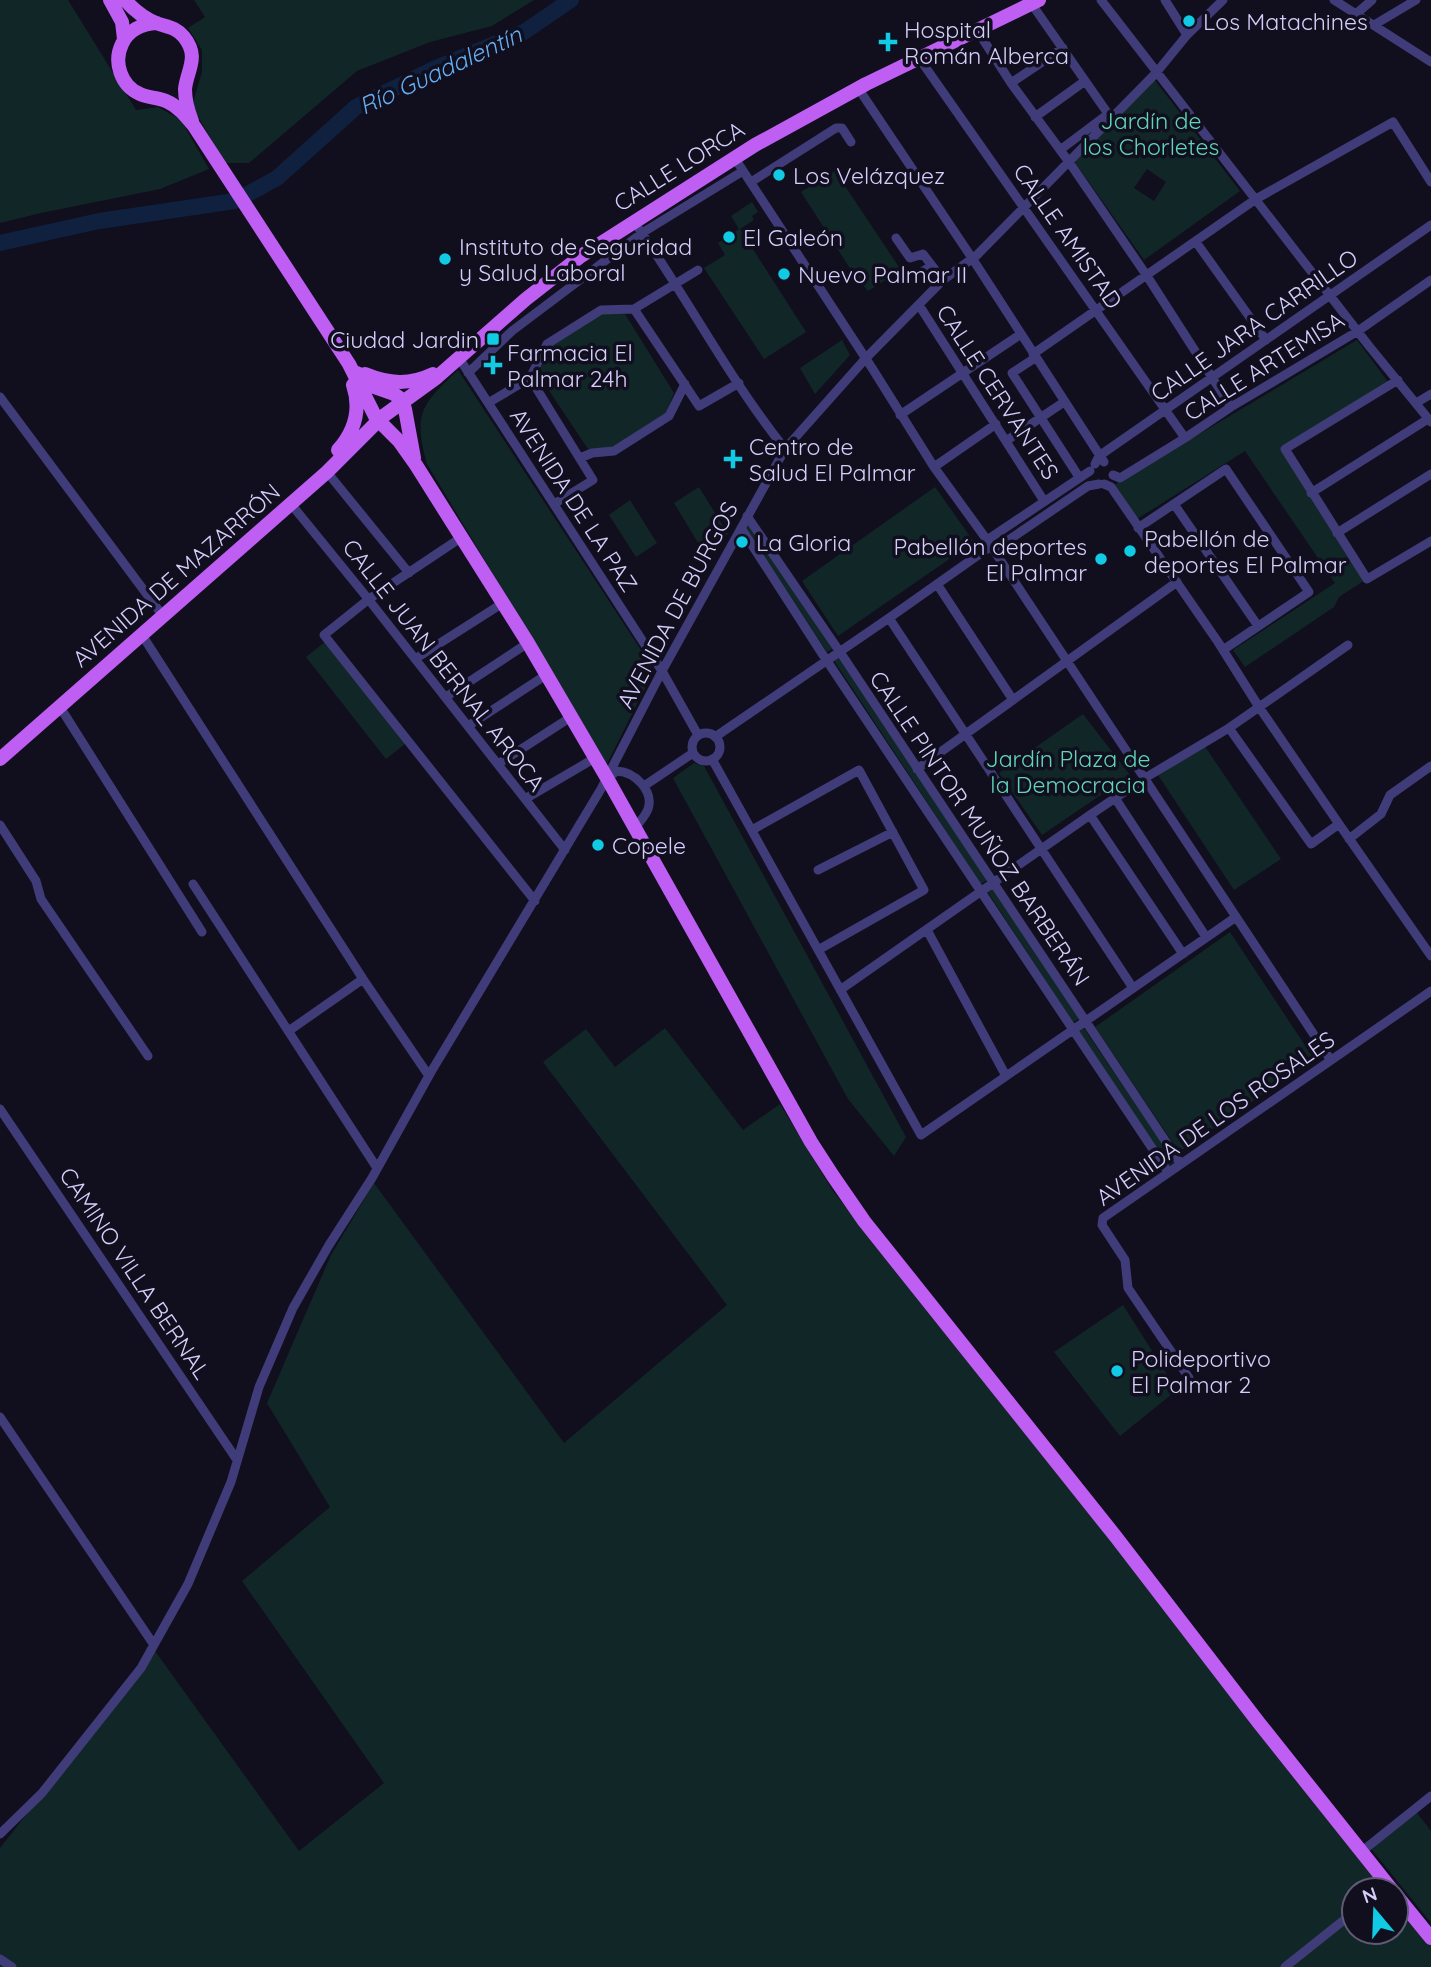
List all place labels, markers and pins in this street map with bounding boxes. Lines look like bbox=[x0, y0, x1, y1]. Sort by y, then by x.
place label: Los Matachines bbox=[1203, 7, 1368, 36]
marker: Los Matachines bbox=[1181, 13, 1197, 29]
place label: Hospital Román Alberca bbox=[904, 15, 1069, 70]
marker: Hospital Román Alberca bbox=[878, 32, 898, 52]
place label: Los Velázquez bbox=[793, 161, 945, 190]
marker: Los Velázquez bbox=[771, 167, 787, 183]
place label: El Galeón bbox=[743, 223, 843, 252]
marker: El Galeón bbox=[721, 229, 737, 245]
place label: Instituto de Seguridad y Salud Laboral bbox=[459, 232, 692, 287]
marker: Instituto de Seguridad y Salud Laboral bbox=[437, 251, 453, 267]
place label: Nuevo Palmar II bbox=[798, 260, 967, 289]
marker: Nuevo Palmar II bbox=[776, 266, 792, 282]
place label: Ciudad Jardin bbox=[330, 325, 479, 354]
marker: Ciudad Jardin bbox=[485, 331, 501, 347]
place label: Farmacia El Palmar 24h bbox=[507, 338, 633, 393]
marker: Farmacia El Palmar 24h bbox=[485, 357, 501, 373]
place label: Centro de Salud El Palmar bbox=[749, 432, 916, 487]
marker: Centro de Salud El Palmar bbox=[723, 449, 743, 469]
place label: Pabellón de deportes El Palmar bbox=[1144, 524, 1347, 579]
place label: La Gloria bbox=[756, 528, 851, 557]
place label: Pabellón deportes El Palmar bbox=[893, 532, 1087, 587]
marker: La Gloria bbox=[734, 534, 750, 550]
marker: Pabellón de deportes El Palmar bbox=[1122, 543, 1138, 559]
marker: Pabellón deportes El Palmar bbox=[1093, 551, 1109, 567]
place label: Copele bbox=[612, 831, 686, 860]
marker: Copele bbox=[590, 837, 606, 853]
place label: Polideportivo El Palmar 2 bbox=[1131, 1344, 1271, 1399]
marker: Polideportivo El Palmar 2 bbox=[1109, 1363, 1125, 1379]

